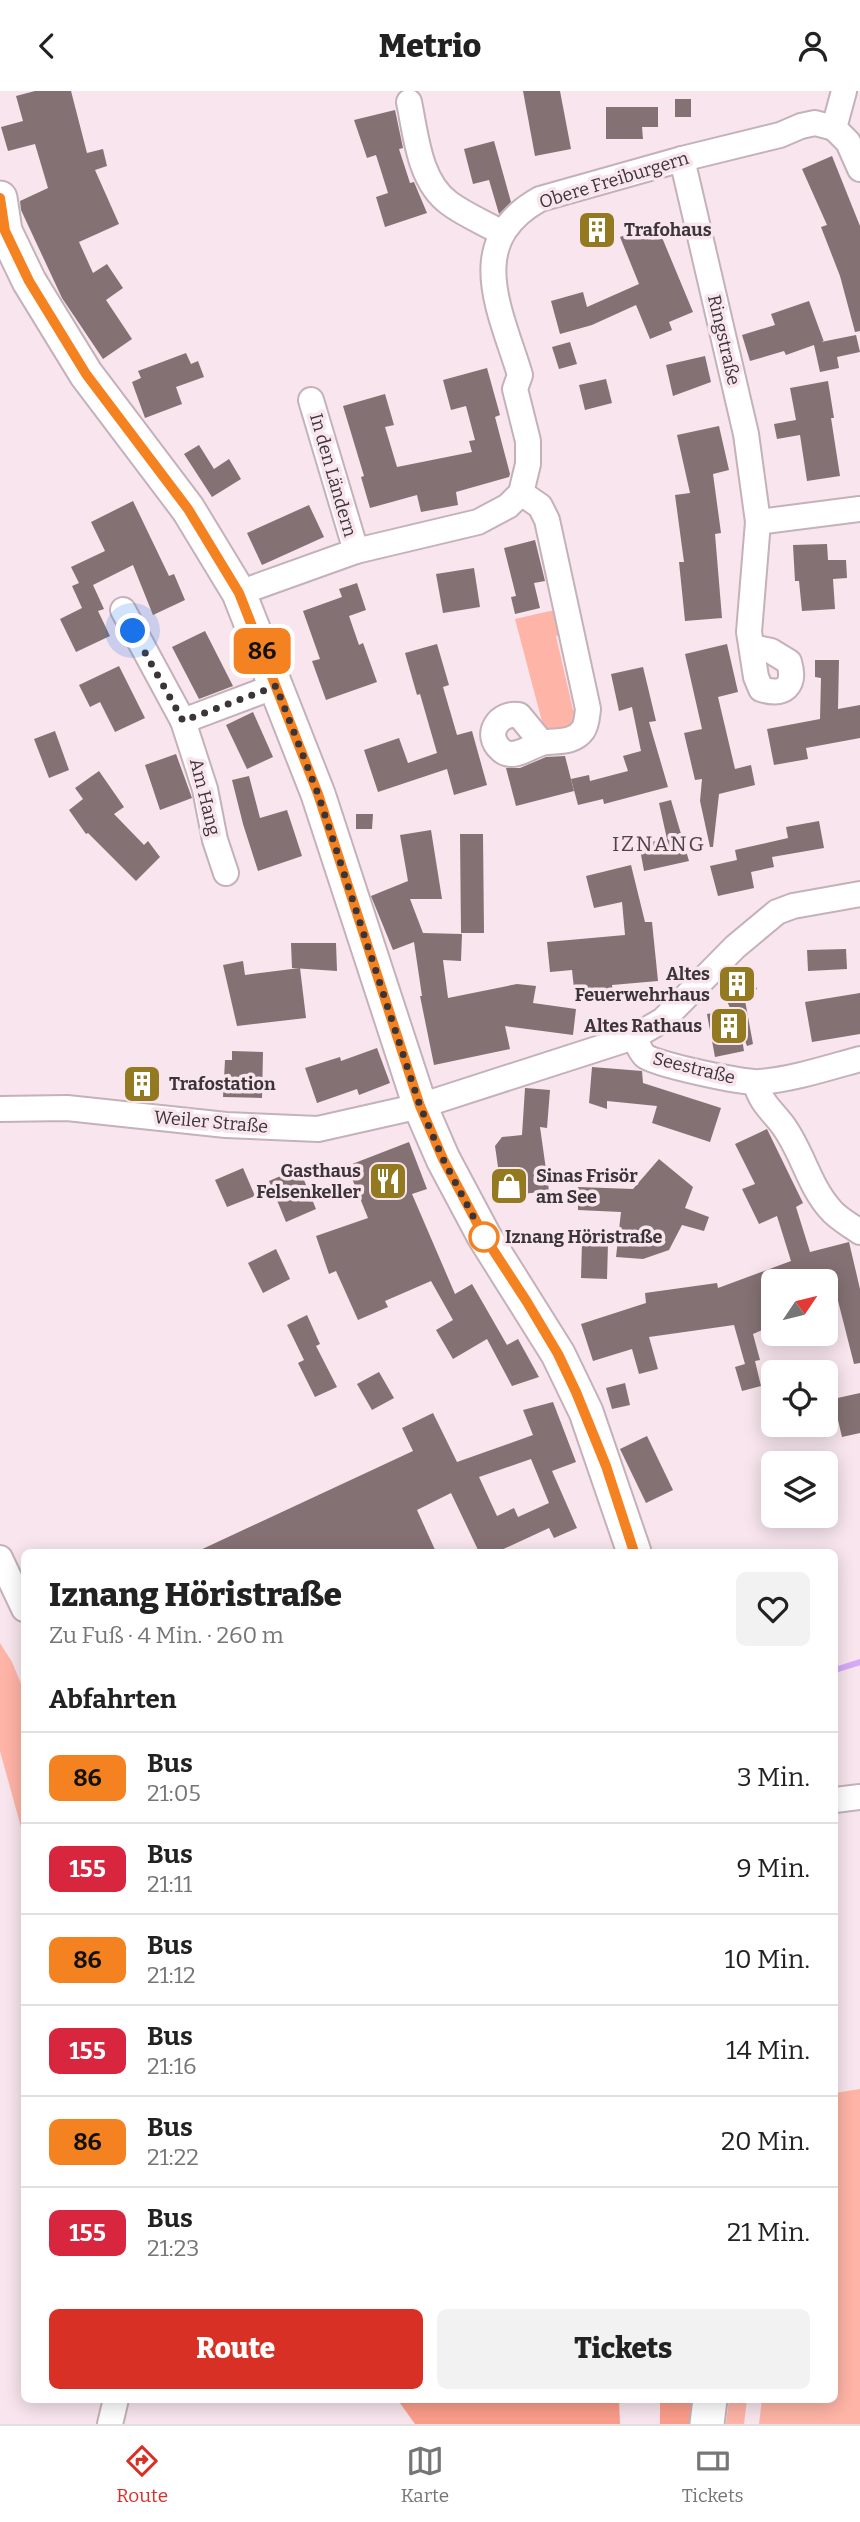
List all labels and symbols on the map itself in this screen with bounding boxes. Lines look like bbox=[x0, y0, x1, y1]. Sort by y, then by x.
street label: Obere Freiburgern bbox=[537, 147, 692, 213]
building icon: Trafohaus bbox=[576, 209, 618, 251]
place label: Trafohaus bbox=[624, 219, 712, 241]
street label: Ringstraße bbox=[703, 293, 745, 387]
street label: In den Ländern bbox=[305, 411, 361, 540]
your location bbox=[115, 613, 150, 648]
line badge: 86 bbox=[230, 628, 294, 674]
street label: Am Hang bbox=[185, 756, 225, 838]
district label: IZNANG bbox=[612, 831, 706, 857]
place label: Altes Feuerwehrhaus bbox=[575, 963, 710, 1006]
building icon: Altes Feuerwehrhaus bbox=[716, 963, 758, 1005]
building icon: Altes Rathaus bbox=[708, 1005, 750, 1047]
place label: Altes Rathaus bbox=[584, 1015, 702, 1037]
street label: Seestraße bbox=[651, 1047, 737, 1089]
building icon: Trafostation bbox=[121, 1063, 163, 1105]
place label: Trafostation bbox=[169, 1073, 276, 1095]
street label: Weiler Straße bbox=[153, 1106, 269, 1138]
place label: Gasthaus Felsenkeller bbox=[256, 1160, 362, 1203]
restaurant icon: Gasthaus Felsenkeller bbox=[367, 1160, 409, 1202]
shop icon: Sinas Frisör am See bbox=[488, 1165, 530, 1207]
place label: Sinas Frisör am See bbox=[536, 1165, 638, 1208]
marker: Iznang Höristraße bbox=[469, 1222, 499, 1252]
place label: Iznang Höristraße bbox=[505, 1226, 662, 1248]
north arrow bbox=[761, 1269, 838, 1346]

